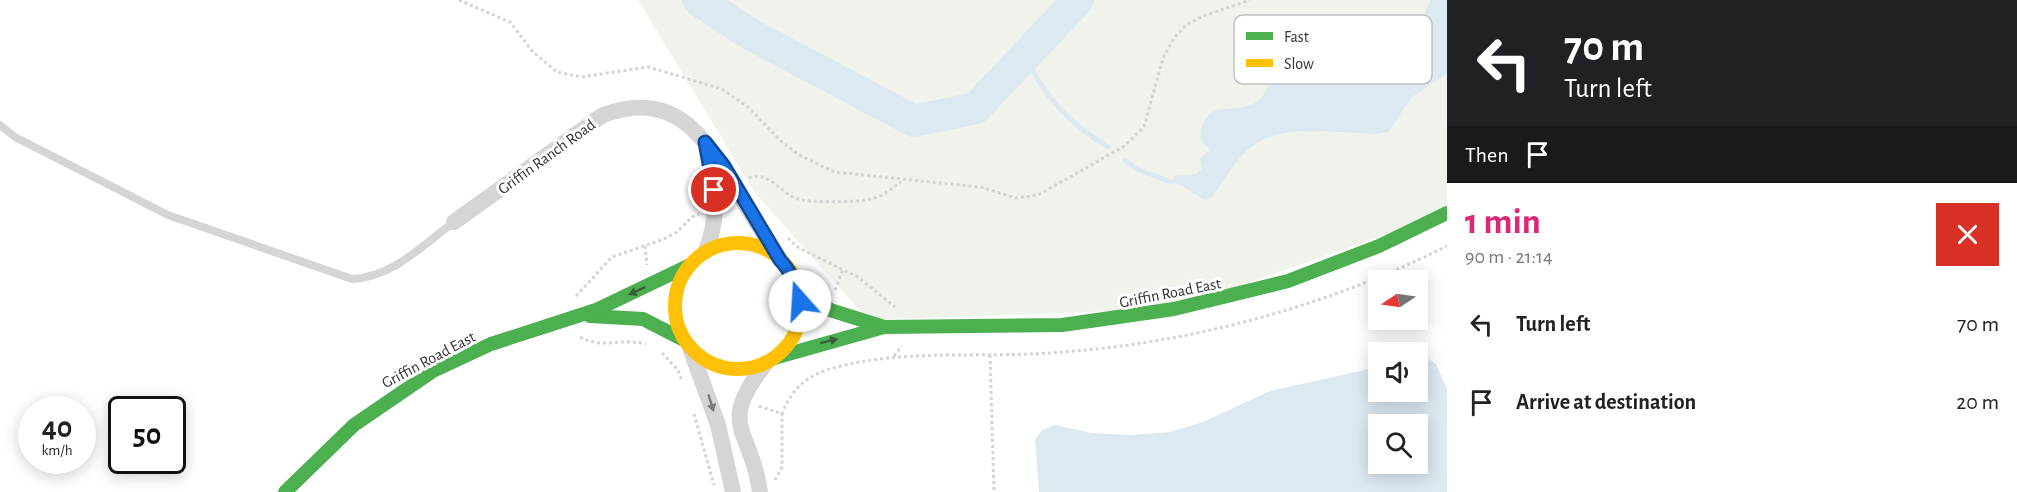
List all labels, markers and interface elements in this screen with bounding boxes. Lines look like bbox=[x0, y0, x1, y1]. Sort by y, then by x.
legend bbox=[1234, 15, 1432, 84]
icon: left bbox=[1465, 24, 1543, 102]
text: 70 m bbox=[1564, 26, 1644, 68]
text: Fast bbox=[1284, 29, 1309, 45]
text: Slow bbox=[1284, 56, 1314, 72]
text: Turn left bbox=[1564, 75, 1652, 102]
street label: Griffin Ranch Road bbox=[495, 116, 598, 197]
icon: arrive bbox=[1521, 138, 1554, 171]
text: Then bbox=[1465, 144, 1509, 166]
pin bbox=[688, 164, 739, 215]
icon: arrive bbox=[697, 173, 730, 206]
button: close bbox=[1936, 203, 1999, 266]
text: 1 min bbox=[1465, 204, 1541, 240]
text: 90 m · 21:14 bbox=[1465, 247, 1553, 267]
position arrow bbox=[768, 269, 832, 333]
north arrow bbox=[1368, 270, 1428, 330]
map controls bbox=[1368, 270, 1428, 474]
street label: Griffin Road East bbox=[1118, 275, 1222, 311]
one-way arrow bbox=[629, 286, 646, 295]
icon: left bbox=[1465, 308, 1498, 341]
text: Turn left bbox=[1516, 313, 1590, 335]
text: 70 m bbox=[1957, 313, 1999, 335]
street label: Griffin Road East bbox=[379, 329, 478, 391]
one-way arrow bbox=[820, 336, 838, 345]
button: sound bbox=[1368, 342, 1428, 402]
icon: arrive bbox=[1465, 386, 1498, 419]
text: Arrive at destination bbox=[1516, 391, 1696, 413]
text: 20 m bbox=[1956, 391, 1999, 413]
one-way arrow bbox=[707, 394, 716, 412]
speed limit sign: 50 bbox=[108, 396, 186, 474]
text: 40 bbox=[42, 413, 72, 443]
button: search bbox=[1368, 414, 1428, 474]
text: km/h bbox=[42, 443, 72, 458]

